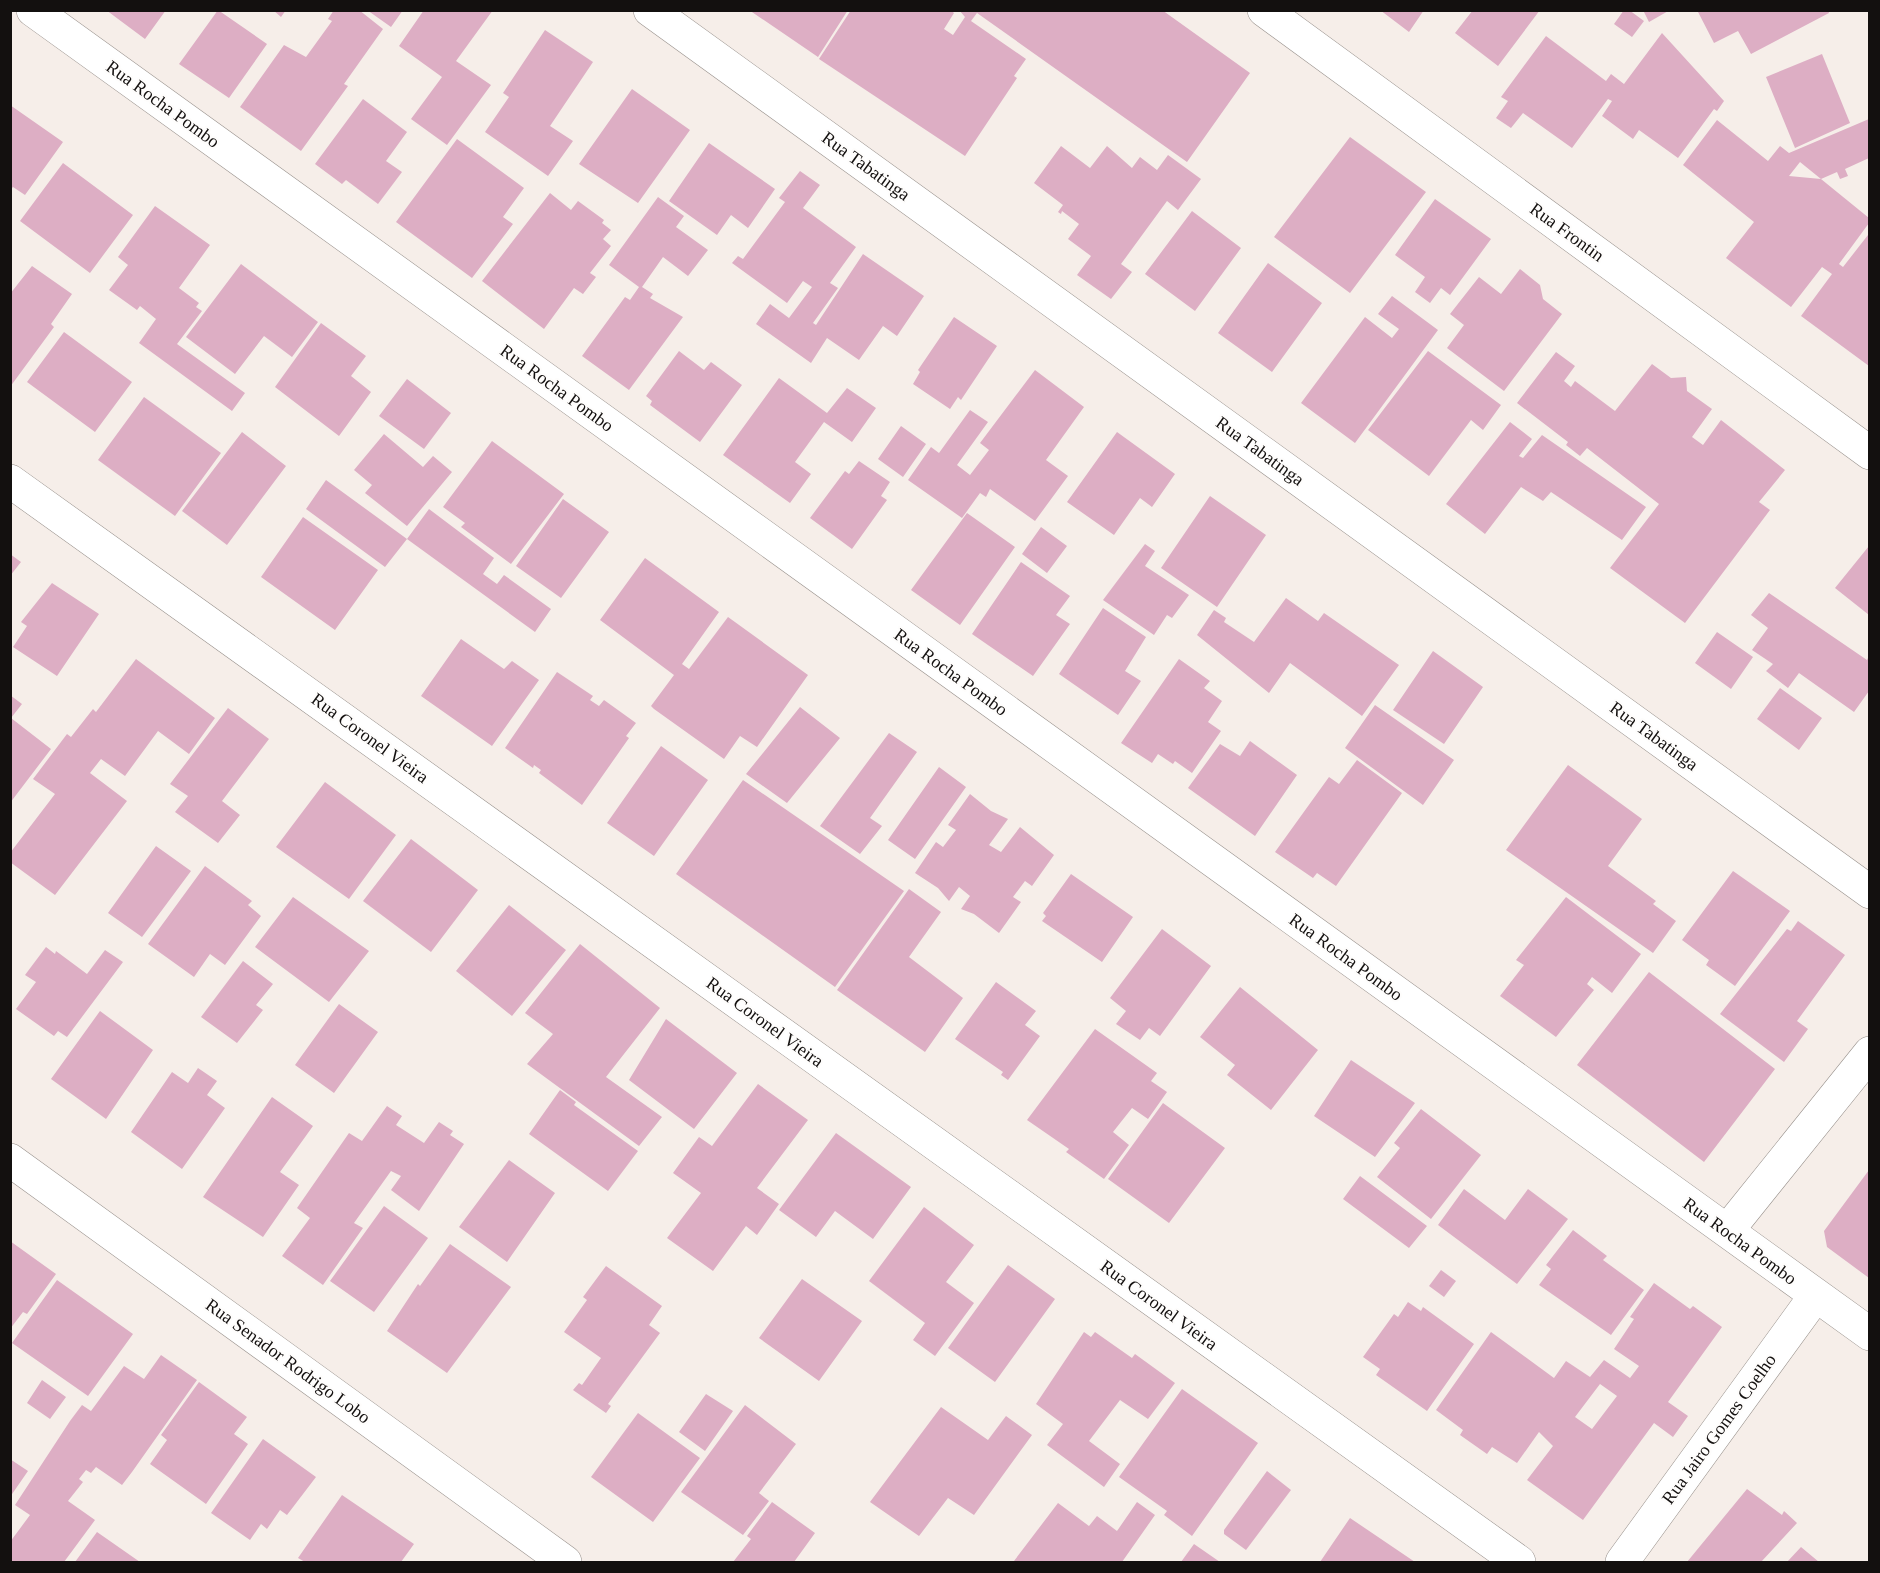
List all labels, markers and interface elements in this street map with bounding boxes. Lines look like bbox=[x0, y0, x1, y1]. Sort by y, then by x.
street label: Rua Rocha Pombo bbox=[103, 56, 223, 152]
street label: Rua Tabatinga bbox=[818, 127, 914, 205]
street label: Rua Frontin bbox=[1526, 198, 1608, 266]
street label: Rua Rocha Pombo bbox=[497, 340, 617, 436]
street label: Rua Tabatinga bbox=[1212, 412, 1308, 490]
street label: Rua Rocha Pombo bbox=[891, 624, 1011, 720]
street label: Rua Coronel Vieira bbox=[308, 689, 432, 787]
street label: Rua Tabatinga bbox=[1606, 697, 1702, 775]
street label: Rua Rocha Pombo bbox=[1286, 909, 1406, 1005]
street label: Rua Coronel Vieira bbox=[703, 973, 827, 1071]
street label: Rua Rocha Pombo bbox=[1680, 1193, 1800, 1289]
street label: Rua Coronel Vieira bbox=[1097, 1256, 1221, 1354]
street label: Rua Senador Rodrigo Lobo bbox=[202, 1295, 374, 1427]
street label: Rua Jairo Gomes Coelho bbox=[1658, 1350, 1780, 1508]

